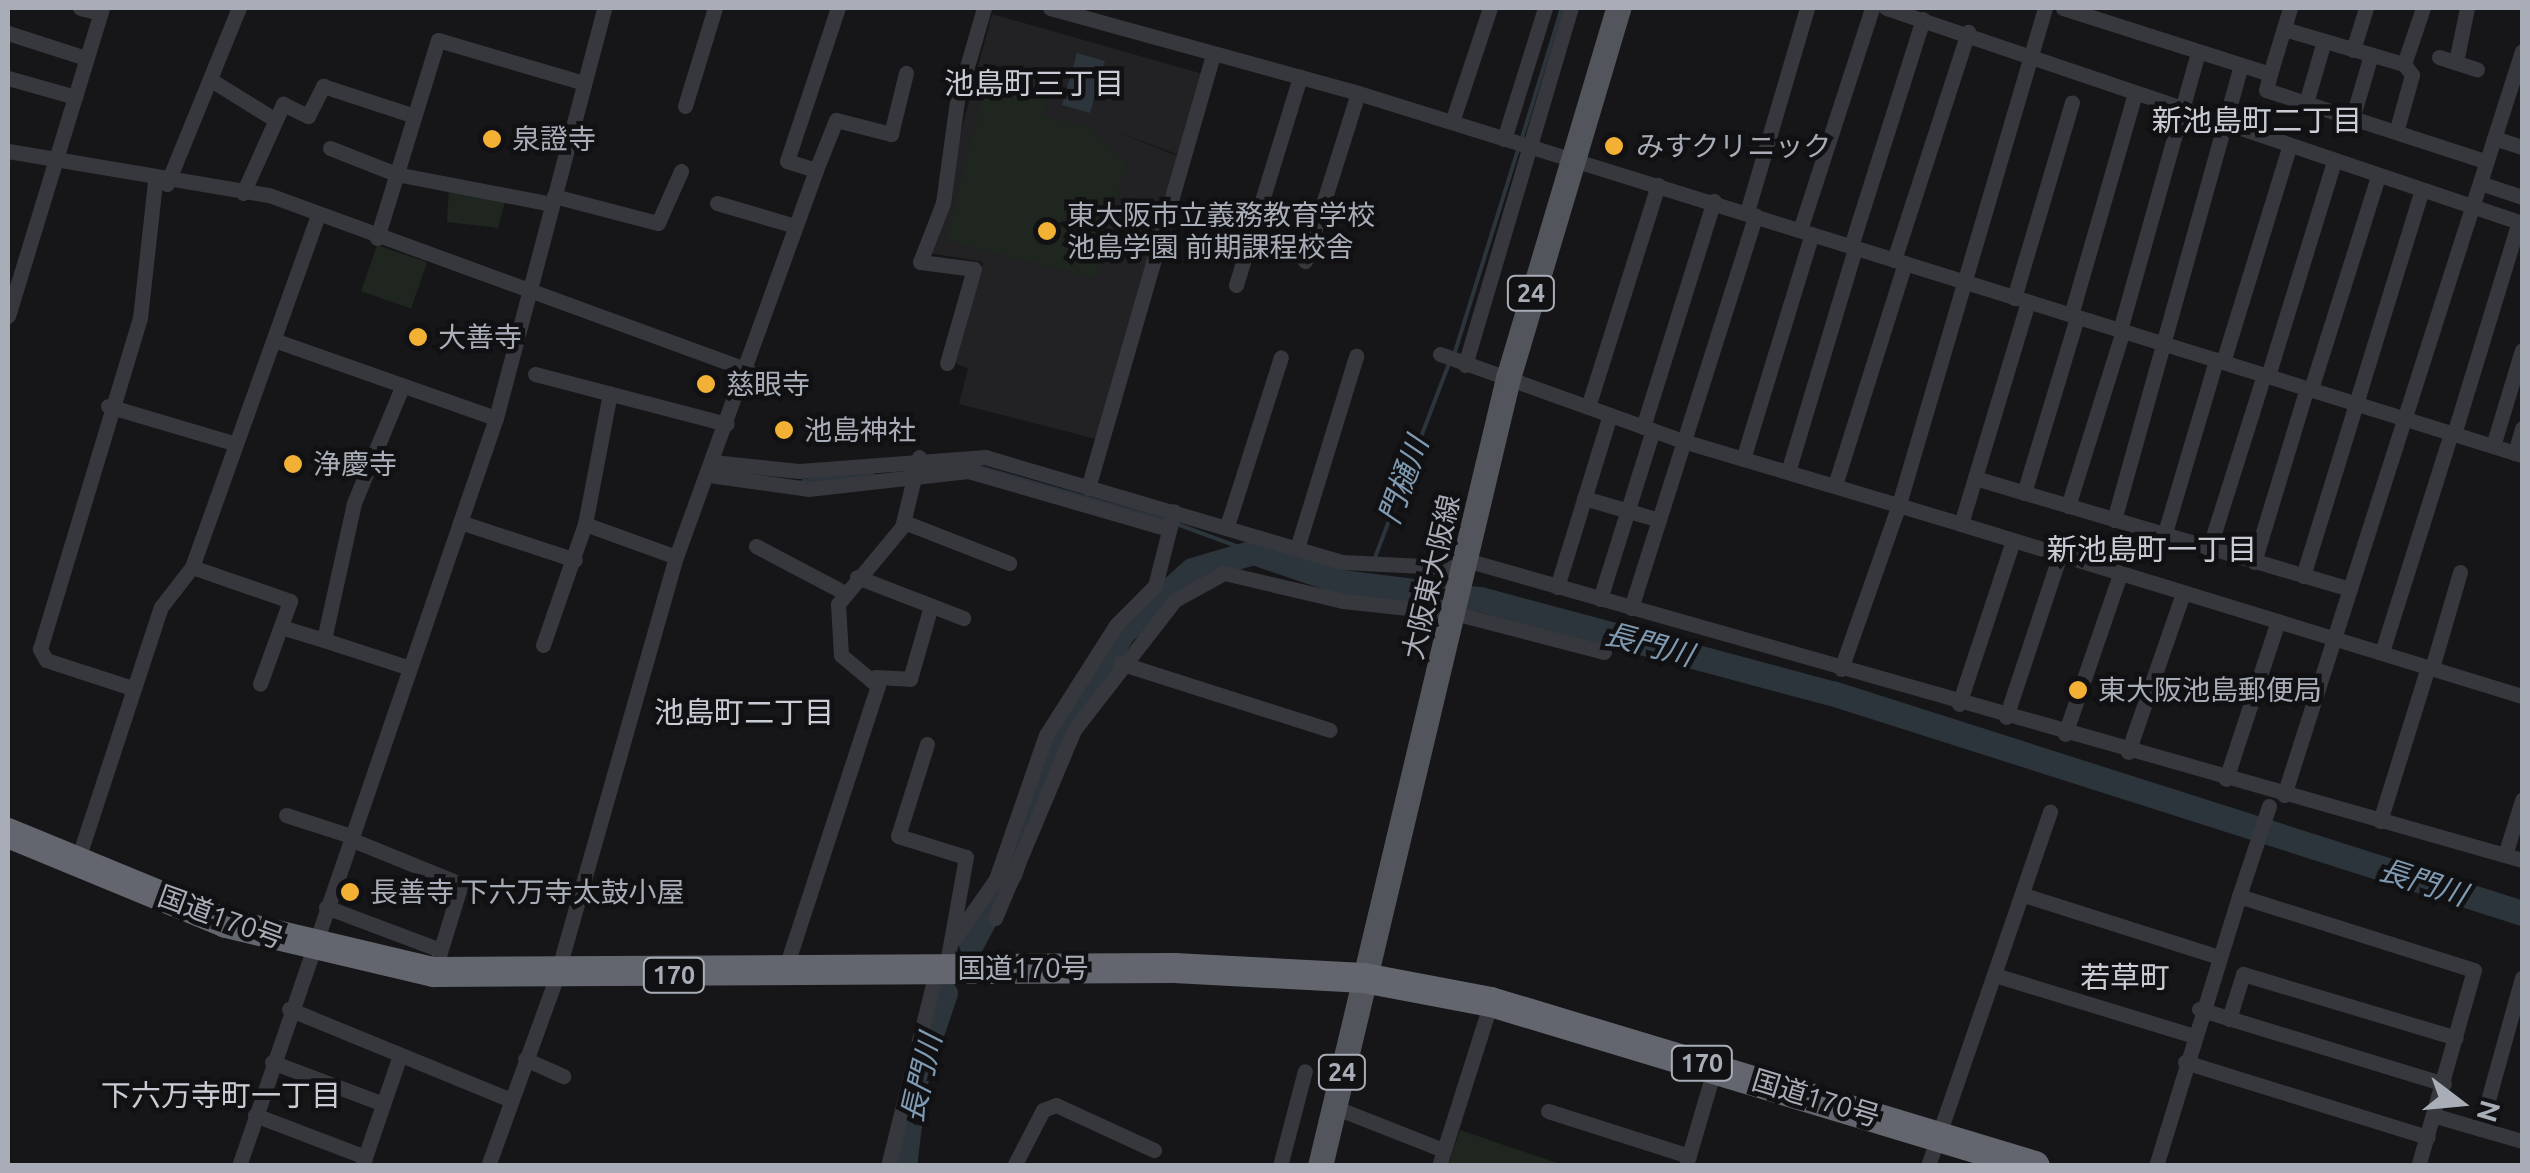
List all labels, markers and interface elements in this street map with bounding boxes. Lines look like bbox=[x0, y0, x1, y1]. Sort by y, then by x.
district label: 池島町三丁目 bbox=[944, 65, 1124, 101]
district label: 新池島町二丁目 bbox=[2152, 102, 2362, 138]
place label: 泉證寺 bbox=[512, 122, 596, 156]
marker: 泉證寺 bbox=[481, 128, 503, 150]
place label: みすクリニック bbox=[1636, 129, 1832, 163]
marker: みすクリニック bbox=[1601, 133, 1627, 159]
place label: 東大阪市立義務教育学校 池島学園 前期課程校舎 bbox=[1067, 198, 1375, 264]
marker: 東大阪市立義務教育学校 池島学園 前期課程校舎 bbox=[1036, 220, 1058, 242]
road number: 24 bbox=[1506, 273, 1556, 313]
place label: 大善寺 bbox=[438, 320, 522, 354]
marker: 大善寺 bbox=[407, 326, 429, 348]
place label: 慈眼寺 bbox=[726, 367, 810, 401]
marker: 慈眼寺 bbox=[695, 373, 717, 395]
place label: 池島神社 bbox=[804, 413, 916, 447]
marker: 池島神社 bbox=[773, 419, 795, 441]
water label: 門樋川 bbox=[1371, 432, 1435, 528]
place label: 浄慶寺 bbox=[313, 447, 397, 481]
marker: 浄慶寺 bbox=[282, 453, 304, 475]
street label: 大阪東大阪線 bbox=[1396, 491, 1466, 663]
district label: 新池島町一丁目 bbox=[2047, 531, 2257, 567]
water label: 長門川 bbox=[1601, 615, 1697, 673]
place label: 東大阪池島郵便局 bbox=[2098, 673, 2322, 707]
marker: 東大阪池島郵便局 bbox=[2067, 679, 2089, 701]
district label: 池島町二丁目 bbox=[654, 694, 834, 730]
water label: 長門川 bbox=[2375, 851, 2471, 913]
place label: 長善寺 下六万寺太鼓小屋 bbox=[370, 875, 684, 909]
street label: 国道170号 bbox=[154, 879, 288, 955]
marker: 長善寺 下六万寺太鼓小屋 bbox=[339, 881, 361, 903]
street label: 国道170号 bbox=[957, 951, 1089, 985]
road number: 170 bbox=[642, 955, 706, 995]
district label: 若草町 bbox=[2080, 959, 2170, 995]
water label: 長門川 bbox=[893, 1030, 949, 1126]
road number: 170 bbox=[1670, 1043, 1734, 1083]
road number: 24 bbox=[1317, 1052, 1367, 1092]
north arrow bbox=[2410, 1053, 2510, 1153]
street label: 国道170号 bbox=[1748, 1063, 1884, 1133]
district label: 下六万寺町一丁目 bbox=[101, 1077, 341, 1113]
text: N bbox=[2472, 1097, 2507, 1126]

